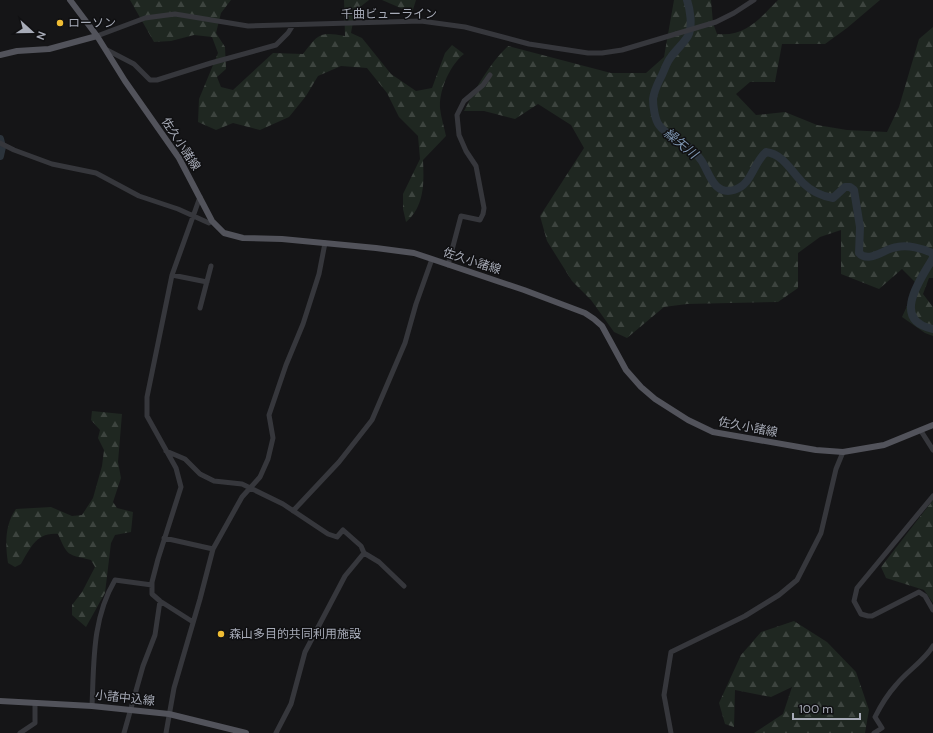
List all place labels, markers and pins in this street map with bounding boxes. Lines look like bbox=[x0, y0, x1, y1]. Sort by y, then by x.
place label: ローソン bbox=[68, 15, 116, 31]
marker: ローソン bbox=[55, 18, 65, 28]
place label: 森山多目的共同利用施設 bbox=[229, 626, 361, 642]
marker: 森山多目的共同利用施設 bbox=[216, 629, 226, 639]

